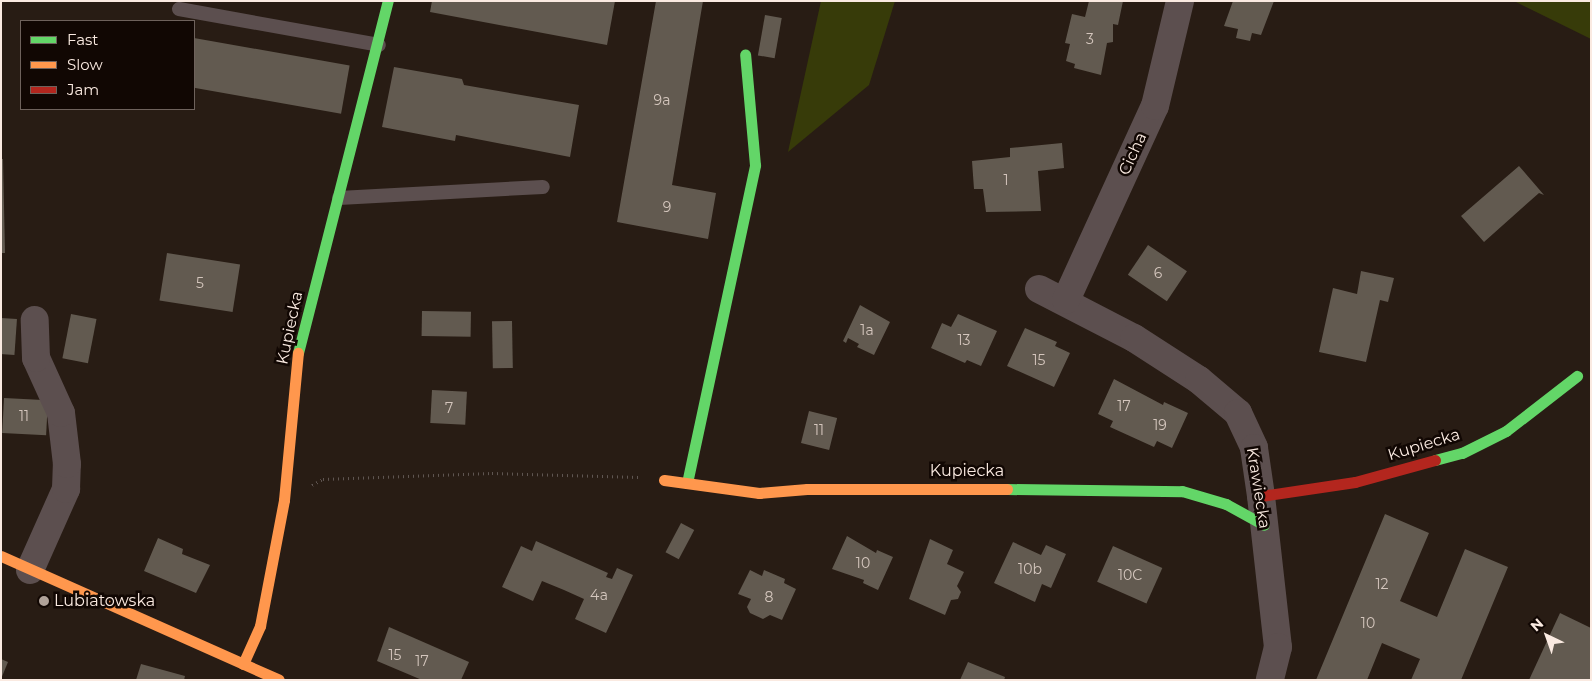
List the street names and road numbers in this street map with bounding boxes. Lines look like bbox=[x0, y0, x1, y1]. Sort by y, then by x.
street label: Cicha bbox=[1115, 130, 1151, 178]
street label: Kupiecka bbox=[273, 290, 307, 366]
street label: Kupiecka bbox=[1386, 425, 1462, 465]
street label: Krawiecka bbox=[1242, 446, 1274, 530]
street label: Kupiecka bbox=[930, 461, 1004, 481]

